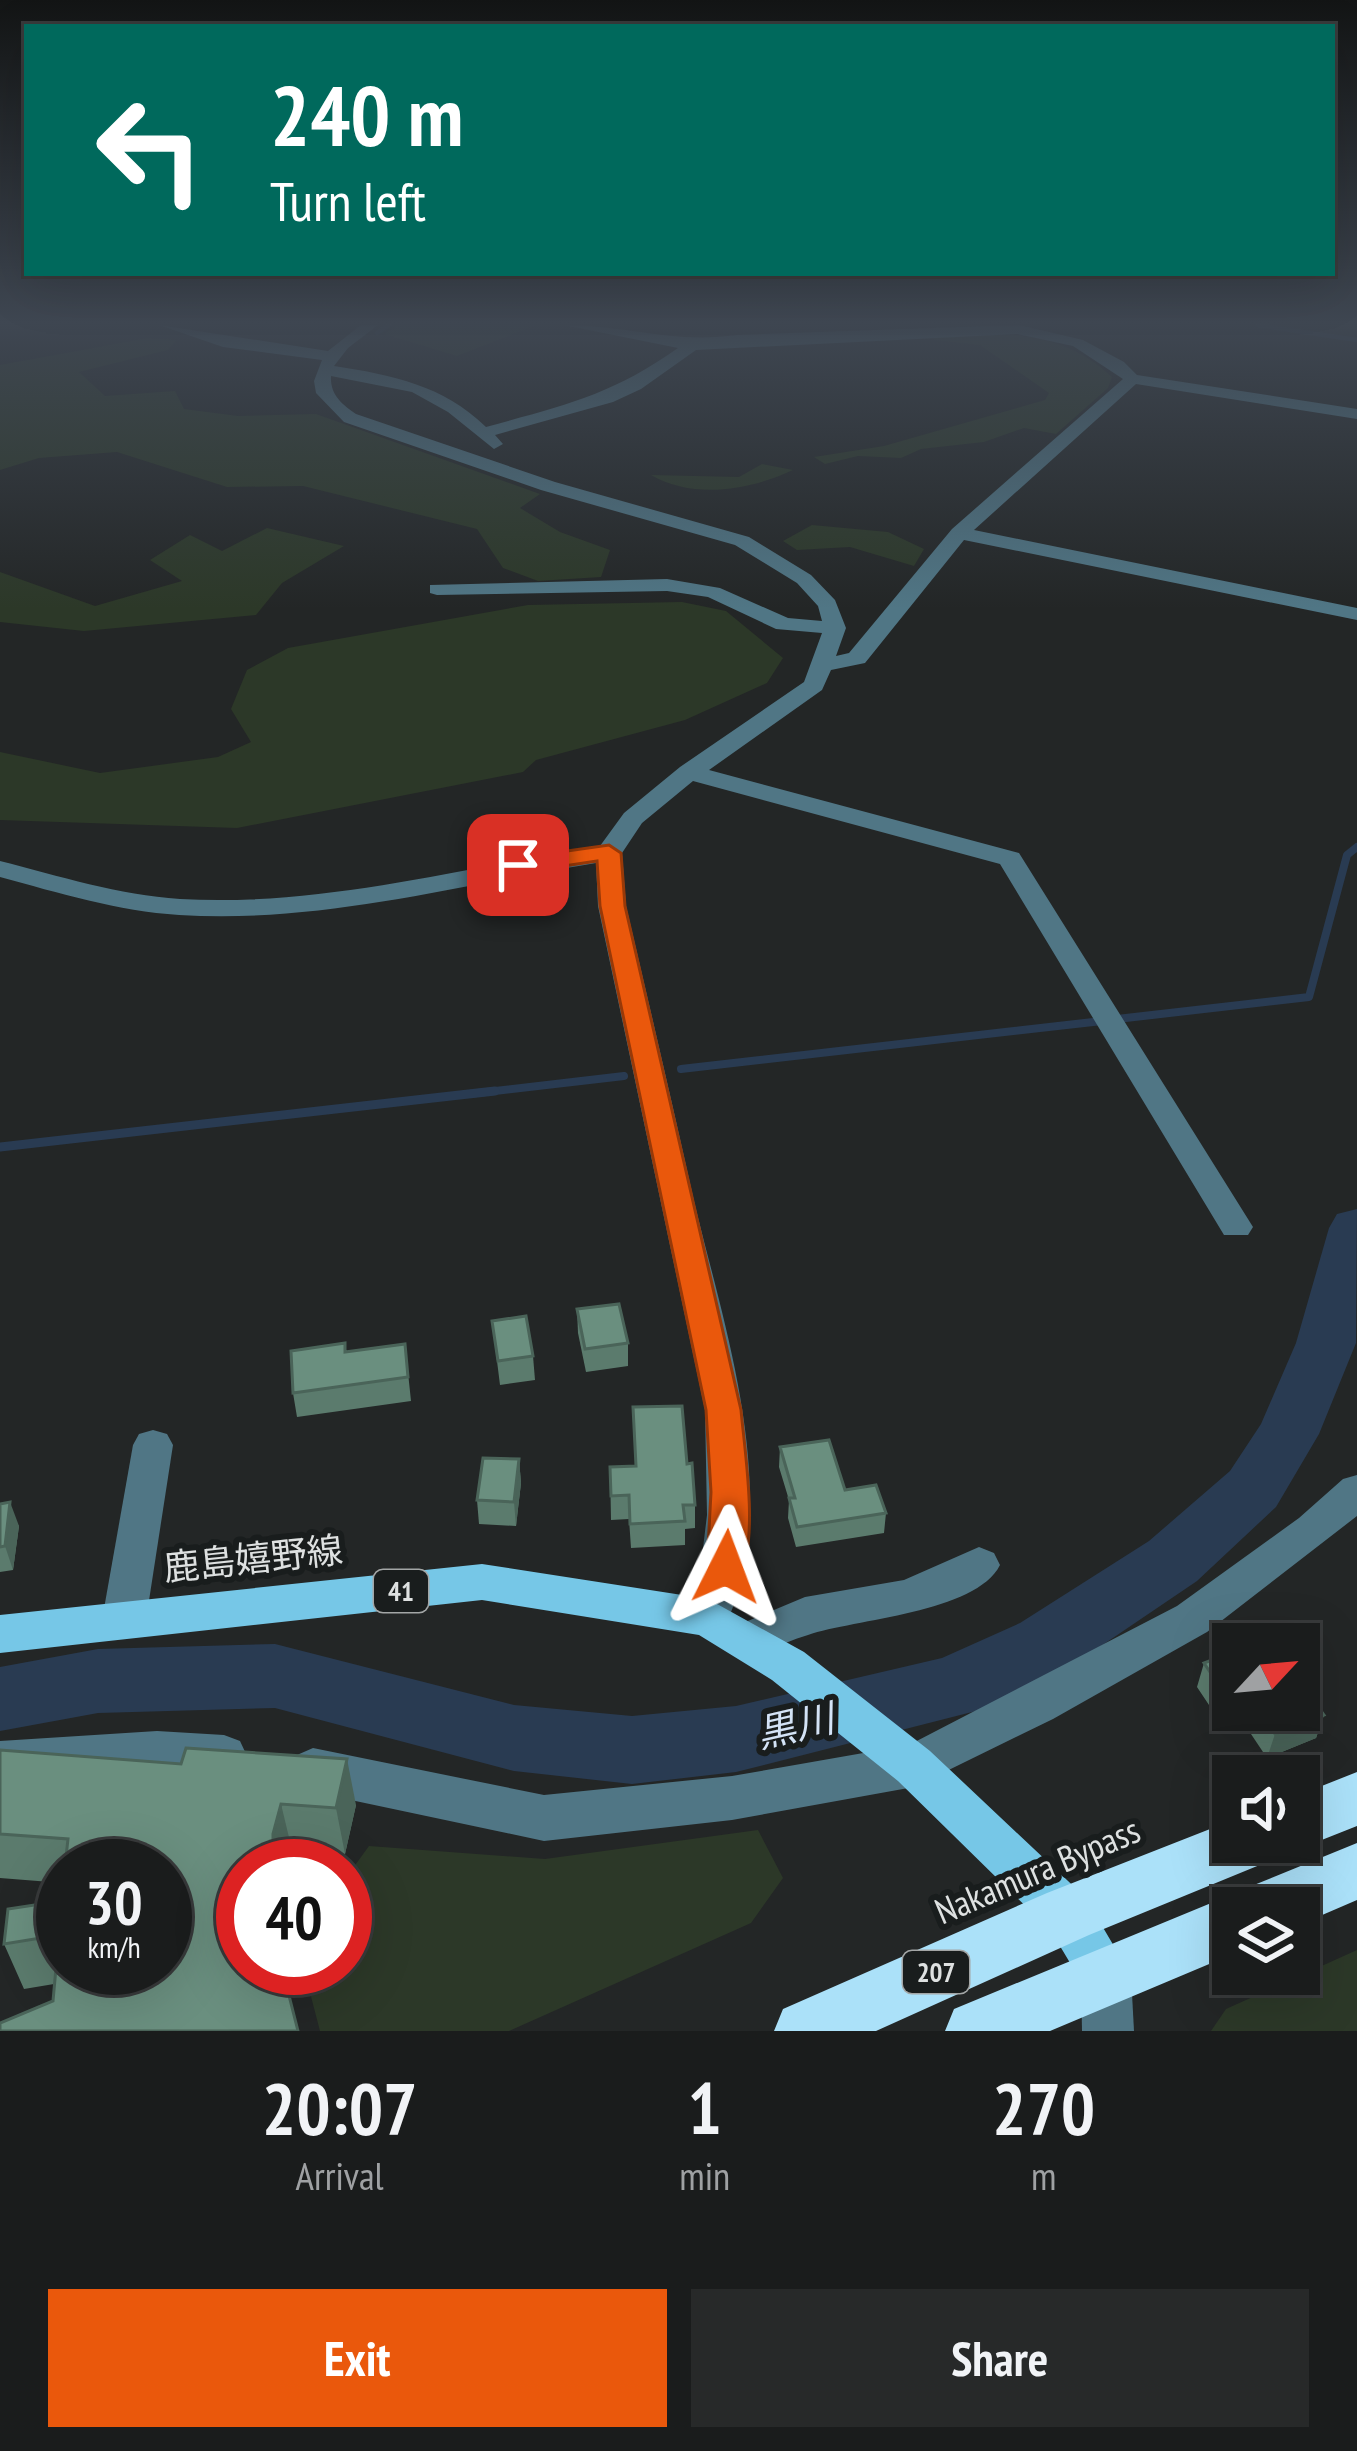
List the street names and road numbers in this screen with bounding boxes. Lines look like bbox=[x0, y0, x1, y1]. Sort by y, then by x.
street label: 鹿島嬉野線 bbox=[161, 1525, 345, 1591]
road number: 41 bbox=[374, 1570, 428, 1612]
street label: Nakamura Bypass bbox=[927, 1806, 1147, 1934]
road number: 207 bbox=[903, 1951, 969, 1993]

